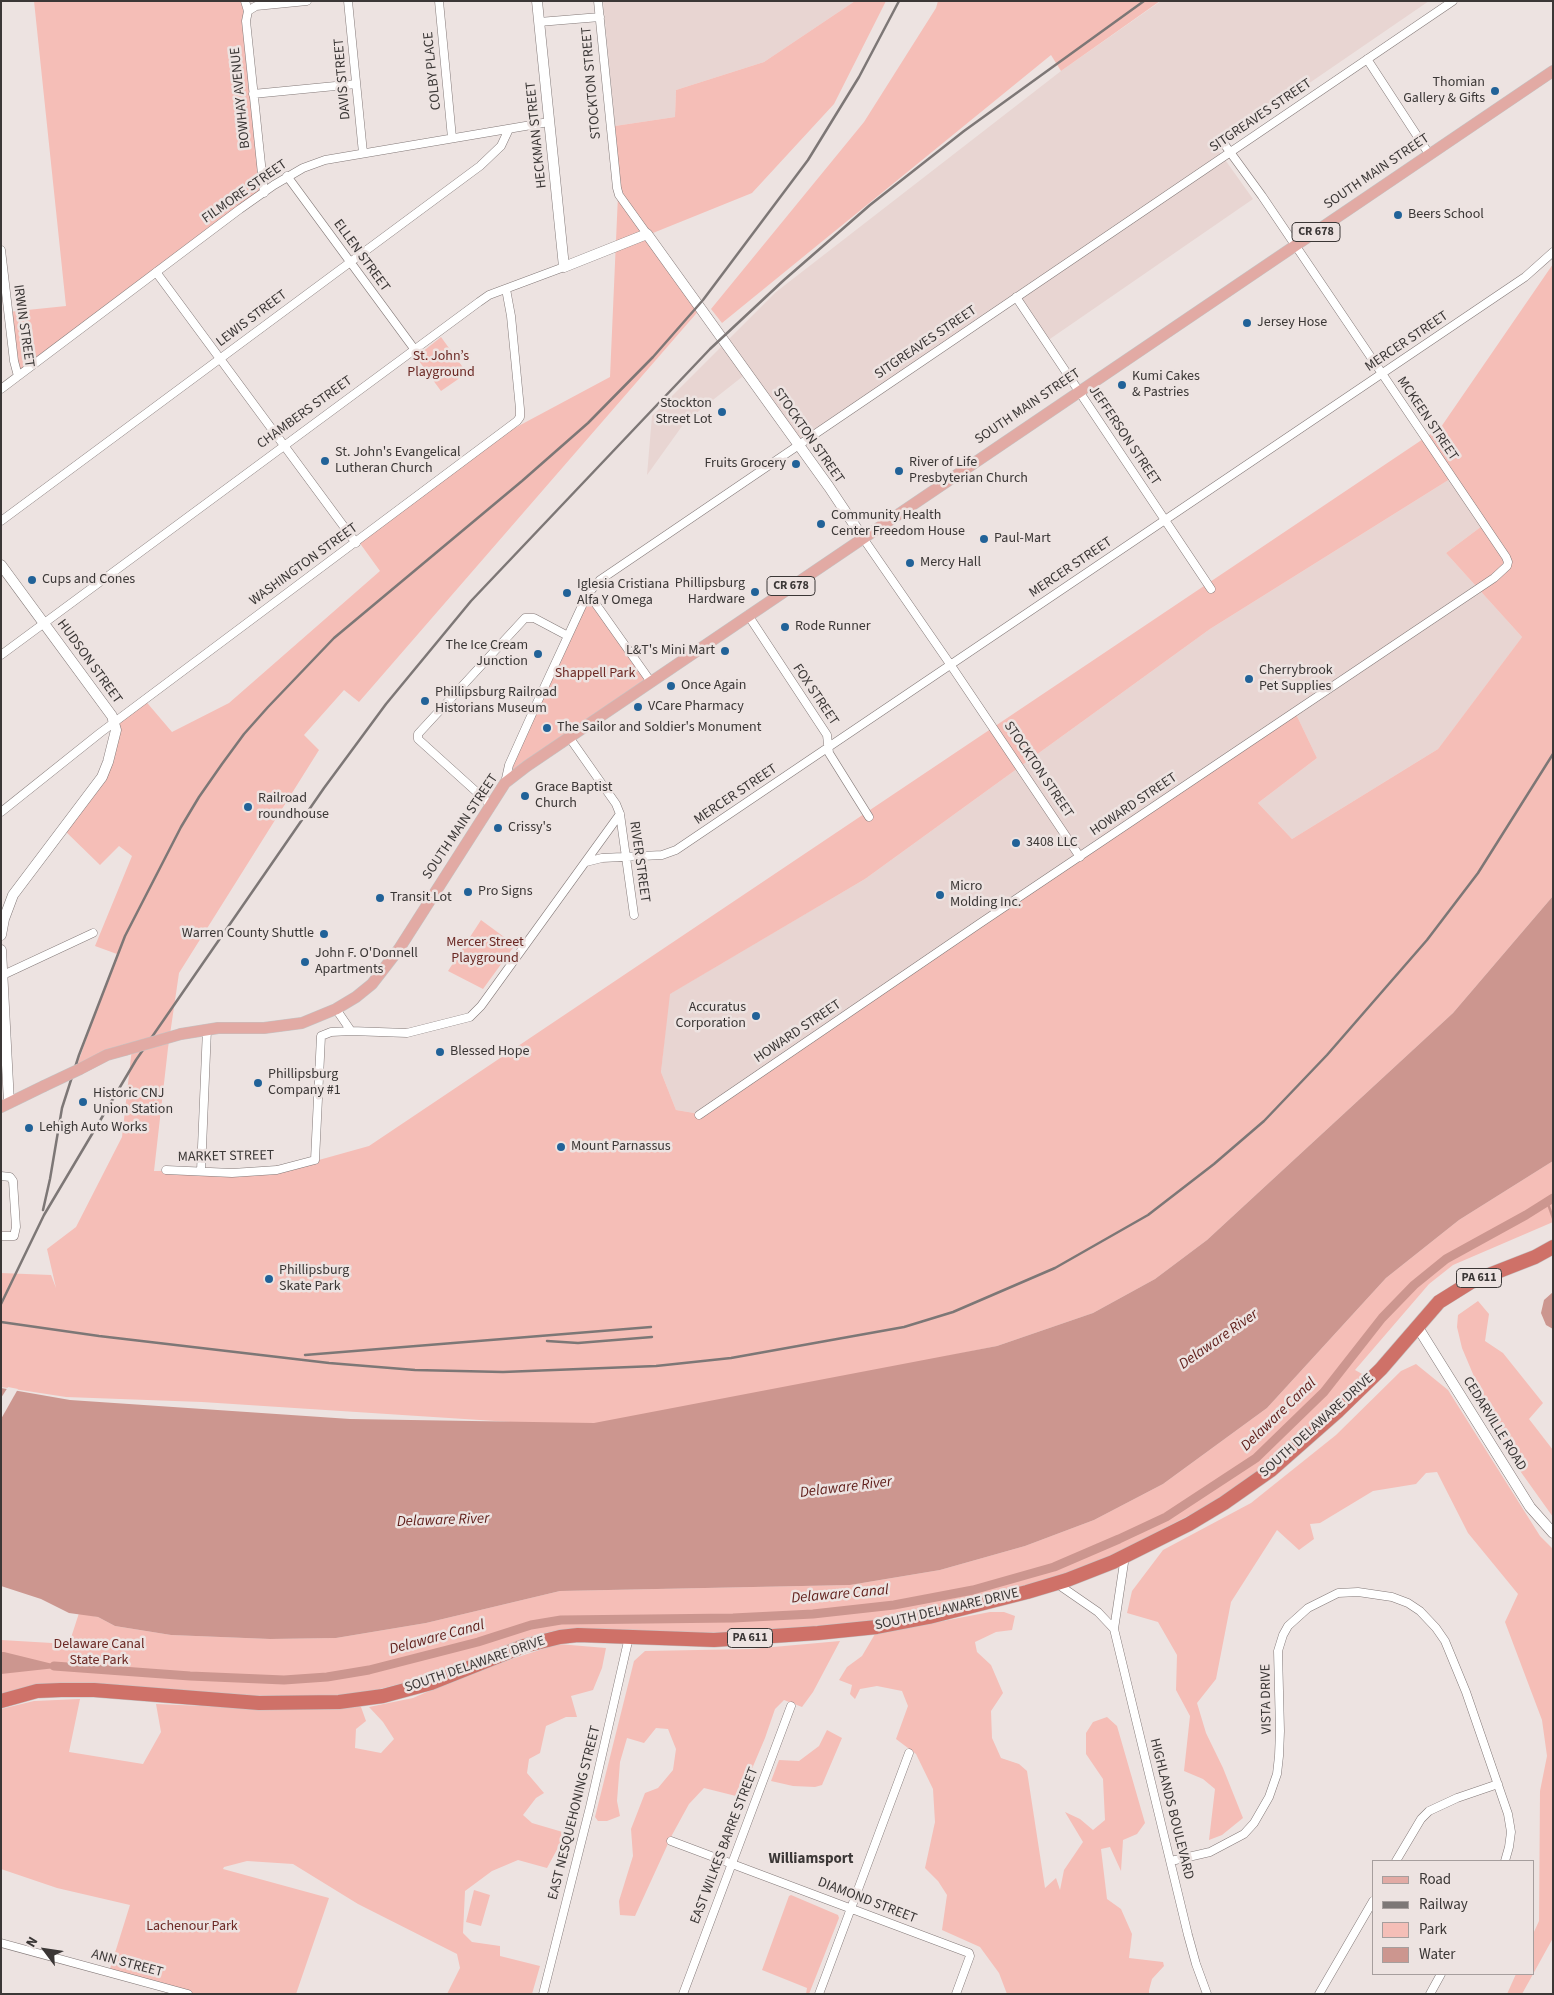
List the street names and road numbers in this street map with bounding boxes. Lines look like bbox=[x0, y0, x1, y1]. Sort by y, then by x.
street label: STOCKTON STREET bbox=[579, 26, 605, 140]
street label: COLBY PLACE bbox=[421, 31, 445, 111]
street label: DAVIS STREET bbox=[331, 37, 355, 121]
street label: BOWHAY AVENUE bbox=[227, 46, 255, 150]
street label: SITGREAVES STREET bbox=[1207, 76, 1315, 156]
street label: HECKMAN STREET bbox=[523, 81, 551, 189]
street label: SOUTH MAIN STREET bbox=[1321, 131, 1433, 213]
street label: FILMORE STREET bbox=[199, 156, 291, 228]
street label: ELLEN STREET bbox=[329, 217, 393, 295]
road number: CR 678 bbox=[1292, 222, 1340, 242]
street label: IRWIN STREET bbox=[9, 284, 37, 368]
street label: LEWIS STREET bbox=[213, 287, 291, 351]
street label: SITGREAVES STREET bbox=[872, 303, 980, 383]
street label: MERCER STREET bbox=[1362, 308, 1452, 376]
street label: SOUTH MAIN STREET bbox=[972, 366, 1084, 448]
street label: CHAMBERS STREET bbox=[254, 373, 356, 453]
street label: MCKEEN STREET bbox=[1393, 374, 1461, 464]
street label: JEFFERSON STREET bbox=[1084, 383, 1164, 489]
street label: STOCKTON STREET bbox=[769, 385, 847, 487]
street label: WASHINGTON STREET bbox=[247, 520, 361, 610]
street label: MERCER STREET bbox=[1026, 534, 1116, 602]
road number: CR 678 bbox=[767, 576, 815, 596]
street label: HUDSON STREET bbox=[53, 616, 125, 708]
street label: FOX STREET bbox=[788, 661, 842, 729]
street label: STOCKTON STREET bbox=[1000, 719, 1076, 821]
street label: MERCER STREET bbox=[691, 761, 781, 829]
street label: HOWARD STREET bbox=[1087, 770, 1181, 840]
street label: SOUTH MAIN STREET bbox=[420, 771, 502, 883]
street label: RIVER STREET bbox=[625, 820, 653, 904]
street label: HOWARD STREET bbox=[751, 997, 845, 1067]
street label: MARKET STREET bbox=[178, 1148, 274, 1166]
road number: PA 611 bbox=[1456, 1268, 1502, 1288]
street label: SOUTH DELAWARE DRIVE bbox=[1257, 1370, 1377, 1482]
street label: CEDARVILLE ROAD bbox=[1458, 1374, 1530, 1474]
street label: SOUTH DELAWARE DRIVE bbox=[873, 1585, 1021, 1635]
road number: PA 611 bbox=[728, 1629, 772, 1648]
street label: SOUTH DELAWARE DRIVE bbox=[403, 1633, 547, 1697]
street label: VISTA DRIVE bbox=[1258, 1664, 1276, 1734]
street label: EAST NESQUEHONING STREET bbox=[545, 1724, 605, 1902]
street label: HIGHLANDS BOULEVARD bbox=[1145, 1737, 1197, 1881]
street label: EAST WILKES BARRE STREET bbox=[687, 1765, 763, 1927]
street label: DIAMOND STREET bbox=[815, 1874, 919, 1928]
street label: ANN STREET bbox=[89, 1946, 165, 1982]

